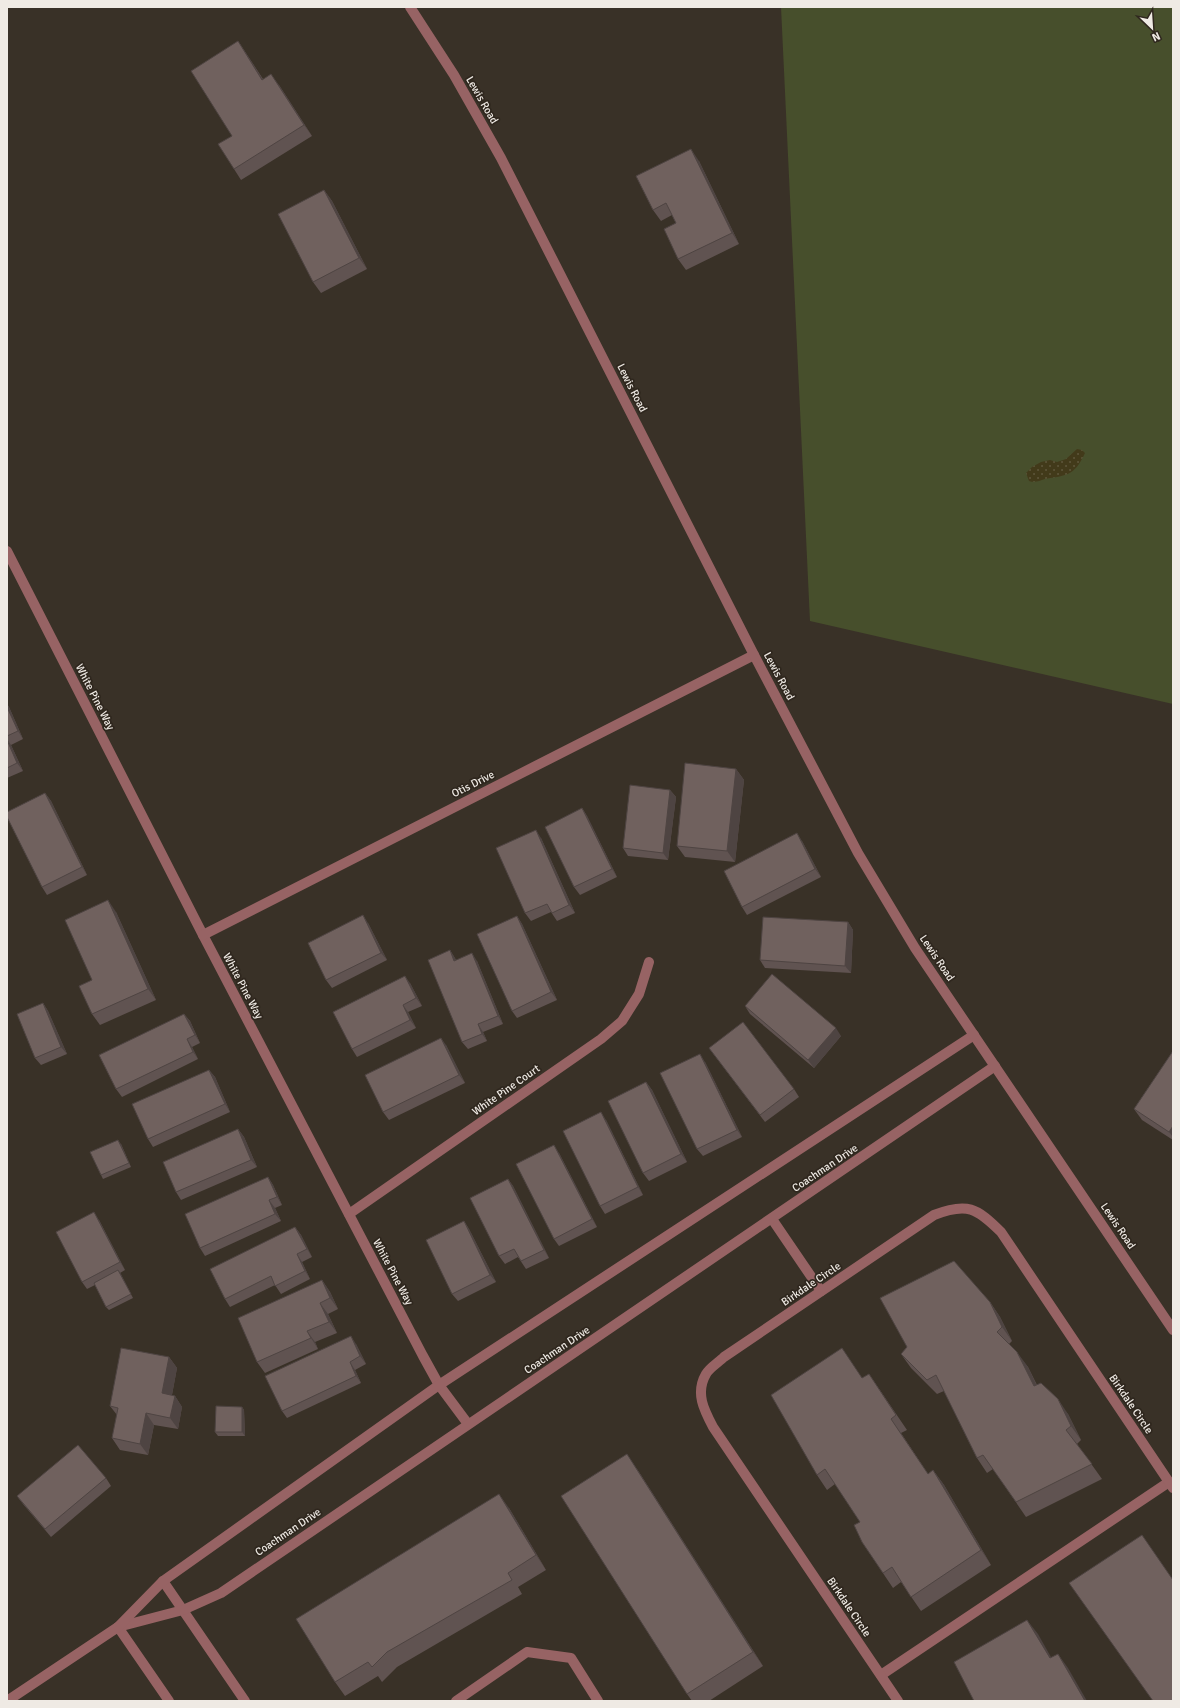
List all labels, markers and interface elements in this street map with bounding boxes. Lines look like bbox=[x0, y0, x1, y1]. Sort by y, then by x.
north arrow bbox=[1132, 8, 1172, 48]
text: N bbox=[1150, 29, 1162, 44]
street label: Lewis Road bbox=[463, 74, 501, 126]
street label: Lewis Road bbox=[614, 362, 650, 415]
street label: Lewis Road bbox=[761, 650, 797, 702]
street label: White Pine Way bbox=[73, 662, 118, 733]
street label: Otis Drive bbox=[450, 768, 496, 800]
street label: Lewis Road bbox=[917, 933, 957, 984]
street label: White Pine Way bbox=[220, 951, 266, 1022]
street label: White Pine Court bbox=[470, 1062, 542, 1118]
street label: Coachman Drive bbox=[790, 1141, 860, 1195]
street label: Lewis Road bbox=[1098, 1201, 1138, 1252]
street label: White Pine Way bbox=[370, 1237, 416, 1308]
street label: Birkdale Circle bbox=[779, 1259, 843, 1309]
street label: Coachman Drive bbox=[522, 1323, 592, 1377]
street label: Birkdale Circle bbox=[1106, 1372, 1156, 1436]
street label: Coachman Drive bbox=[253, 1505, 323, 1559]
street label: Birkdale Circle bbox=[824, 1575, 874, 1639]

